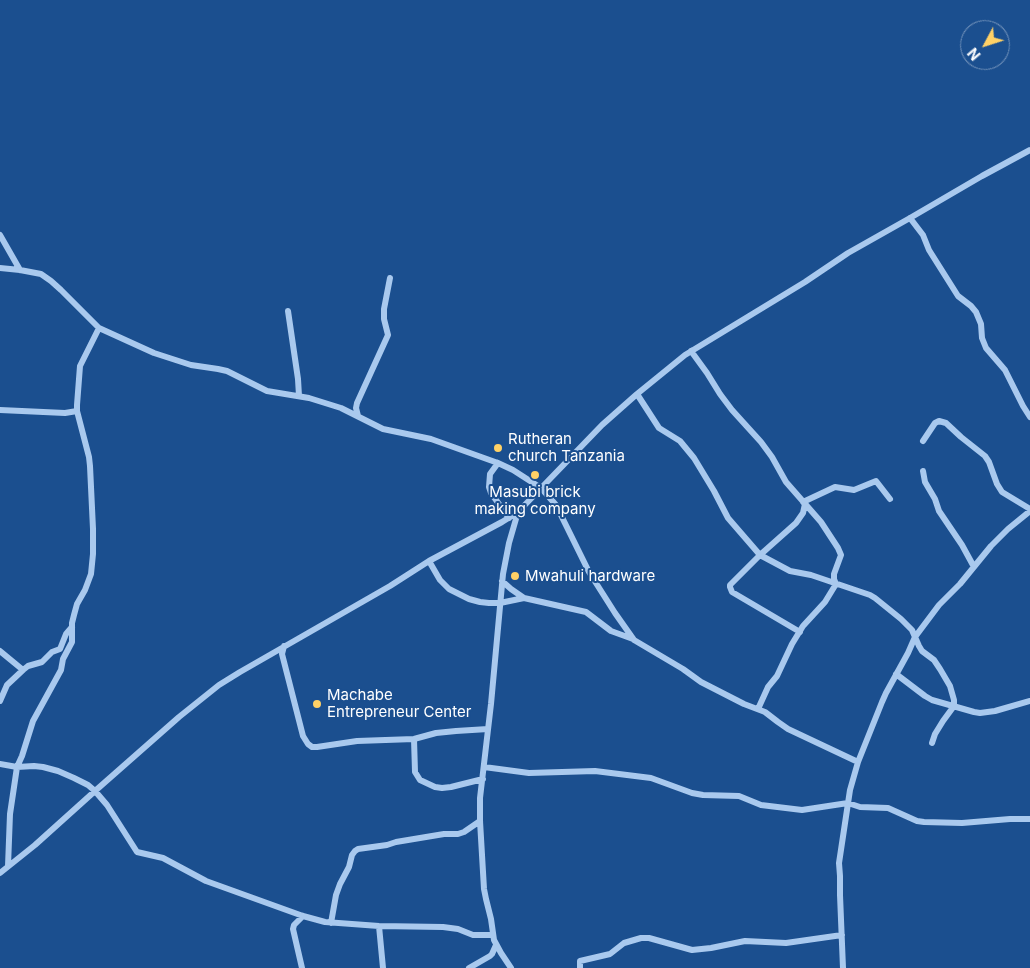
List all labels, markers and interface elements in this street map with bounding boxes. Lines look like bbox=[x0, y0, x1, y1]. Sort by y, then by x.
north arrow bbox=[960, 20, 1010, 70]
text: N bbox=[964, 45, 984, 64]
place label: Rutheran church Tanzania bbox=[508, 430, 625, 465]
marker: Rutheran church Tanzania bbox=[492, 442, 504, 454]
marker: Masubi brick making company bbox=[529, 469, 541, 481]
place label: Masubi brick making company bbox=[474, 483, 596, 518]
place label: Mwahuli hardware bbox=[525, 567, 655, 585]
marker: Mwahuli hardware bbox=[509, 570, 521, 582]
place label: Machabe Entrepreneur Center bbox=[327, 686, 471, 721]
marker: Machabe Entrepreneur Center bbox=[311, 698, 323, 710]

